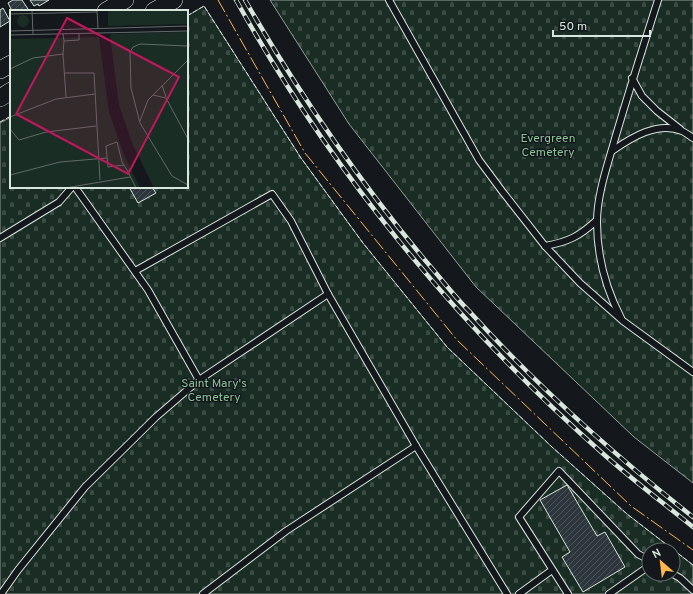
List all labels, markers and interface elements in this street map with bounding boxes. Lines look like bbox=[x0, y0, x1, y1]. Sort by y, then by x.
inset map bbox=[10, 10, 188, 188]
scale bar bbox=[553, 12, 650, 38]
text: 50 m bbox=[559, 19, 587, 35]
park label: Evergreen Cemetery bbox=[521, 131, 575, 161]
park label: Saint Mary's Cemetery bbox=[181, 376, 247, 406]
north arrow bbox=[641, 542, 681, 582]
text: N bbox=[650, 546, 664, 562]

